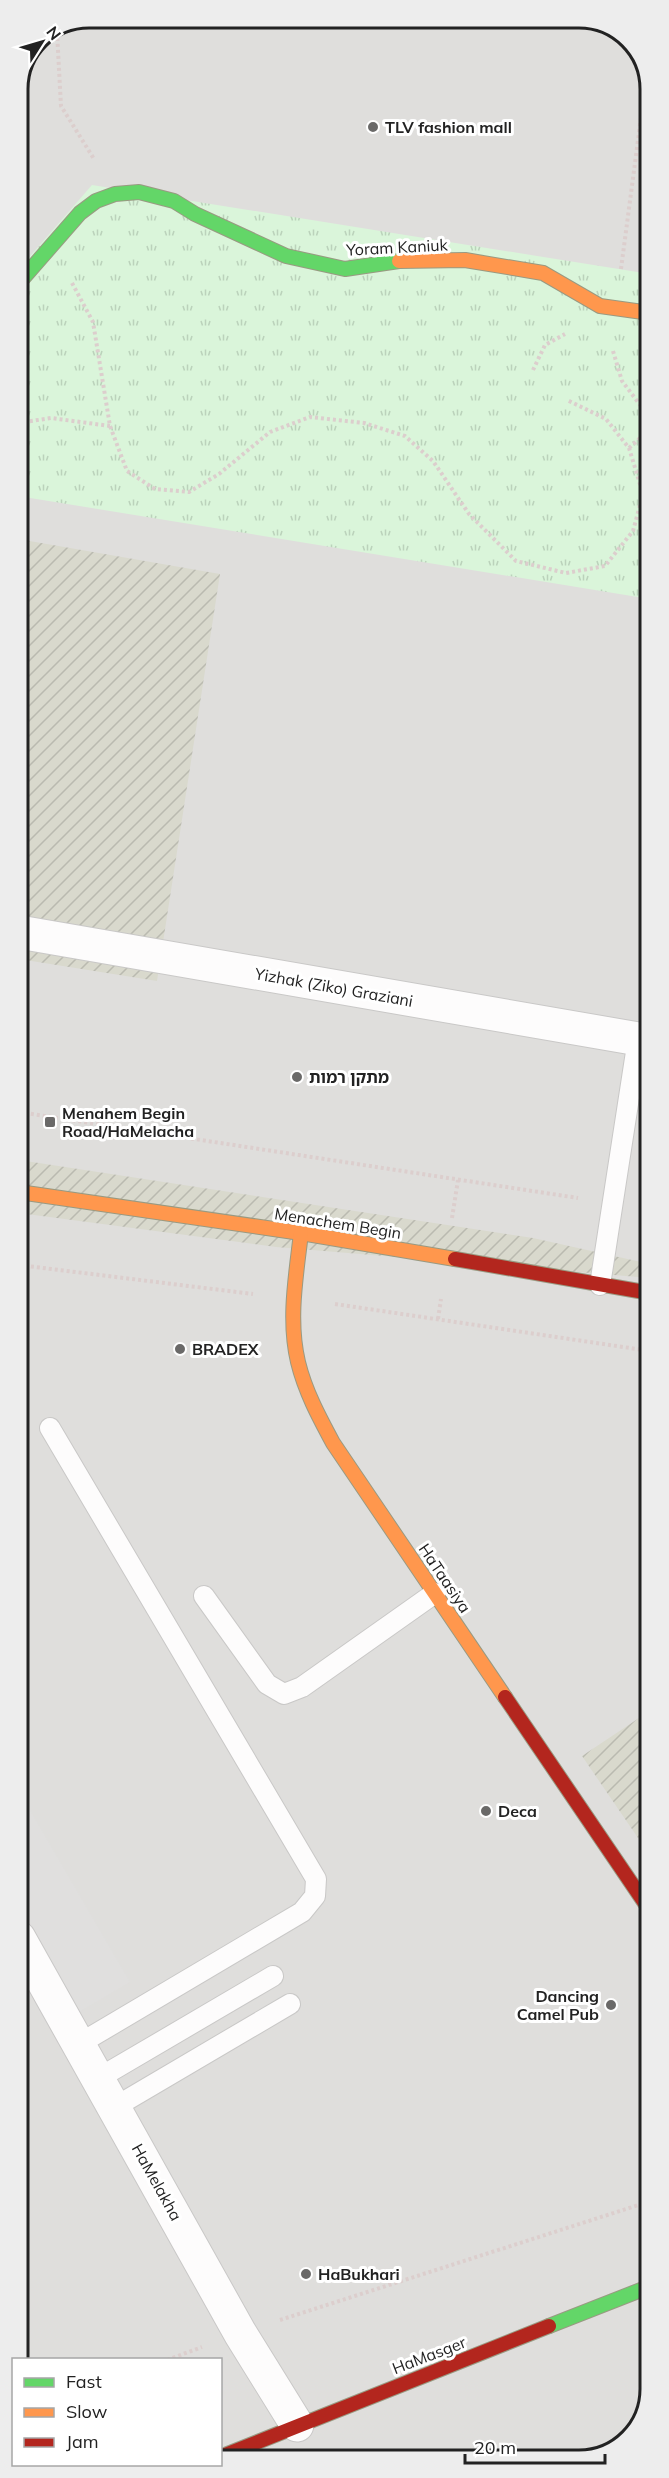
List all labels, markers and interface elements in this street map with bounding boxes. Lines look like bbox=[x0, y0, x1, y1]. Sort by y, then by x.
north arrow bbox=[12, 12, 72, 72]
text: N bbox=[42, 22, 66, 44]
place label: TLV fashion mall bbox=[385, 117, 512, 137]
marker: TLV fashion mall bbox=[366, 120, 380, 134]
street label: Yoram Kaniuk bbox=[345, 234, 449, 260]
street label: Yizhak (Ziko) Graziani bbox=[252, 963, 415, 1011]
place label: מתקן רמות bbox=[309, 1067, 389, 1087]
marker: מתקן רמות bbox=[290, 1070, 304, 1084]
place label: Menahem Begin Road/HaMelacha bbox=[62, 1103, 194, 1141]
marker: Menahem Begin Road/HaMelacha bbox=[43, 1115, 57, 1129]
street label: Menachem Begin bbox=[273, 1203, 403, 1243]
place label: BRADEX bbox=[192, 1339, 259, 1359]
marker: BRADEX bbox=[173, 1342, 187, 1356]
street label: HaTaasiya bbox=[415, 1540, 475, 1616]
place label: Deca bbox=[498, 1801, 537, 1821]
marker: Deca bbox=[479, 1804, 493, 1818]
place label: Dancing Camel Pub bbox=[517, 1986, 599, 2024]
marker: Dancing Camel Pub bbox=[604, 1998, 618, 2012]
street label: HaMelakha bbox=[128, 2140, 186, 2224]
place label: HaBukhari bbox=[318, 2264, 400, 2284]
marker: HaBukhari bbox=[299, 2267, 313, 2281]
street label: HaMasger bbox=[389, 2332, 469, 2378]
legend bbox=[12, 2358, 222, 2466]
text: Fast bbox=[66, 2370, 102, 2393]
text: Slow bbox=[66, 2400, 108, 2423]
scale bar bbox=[465, 2427, 604, 2465]
text: Jam bbox=[66, 2430, 99, 2453]
text: 20 m bbox=[474, 2436, 516, 2459]

